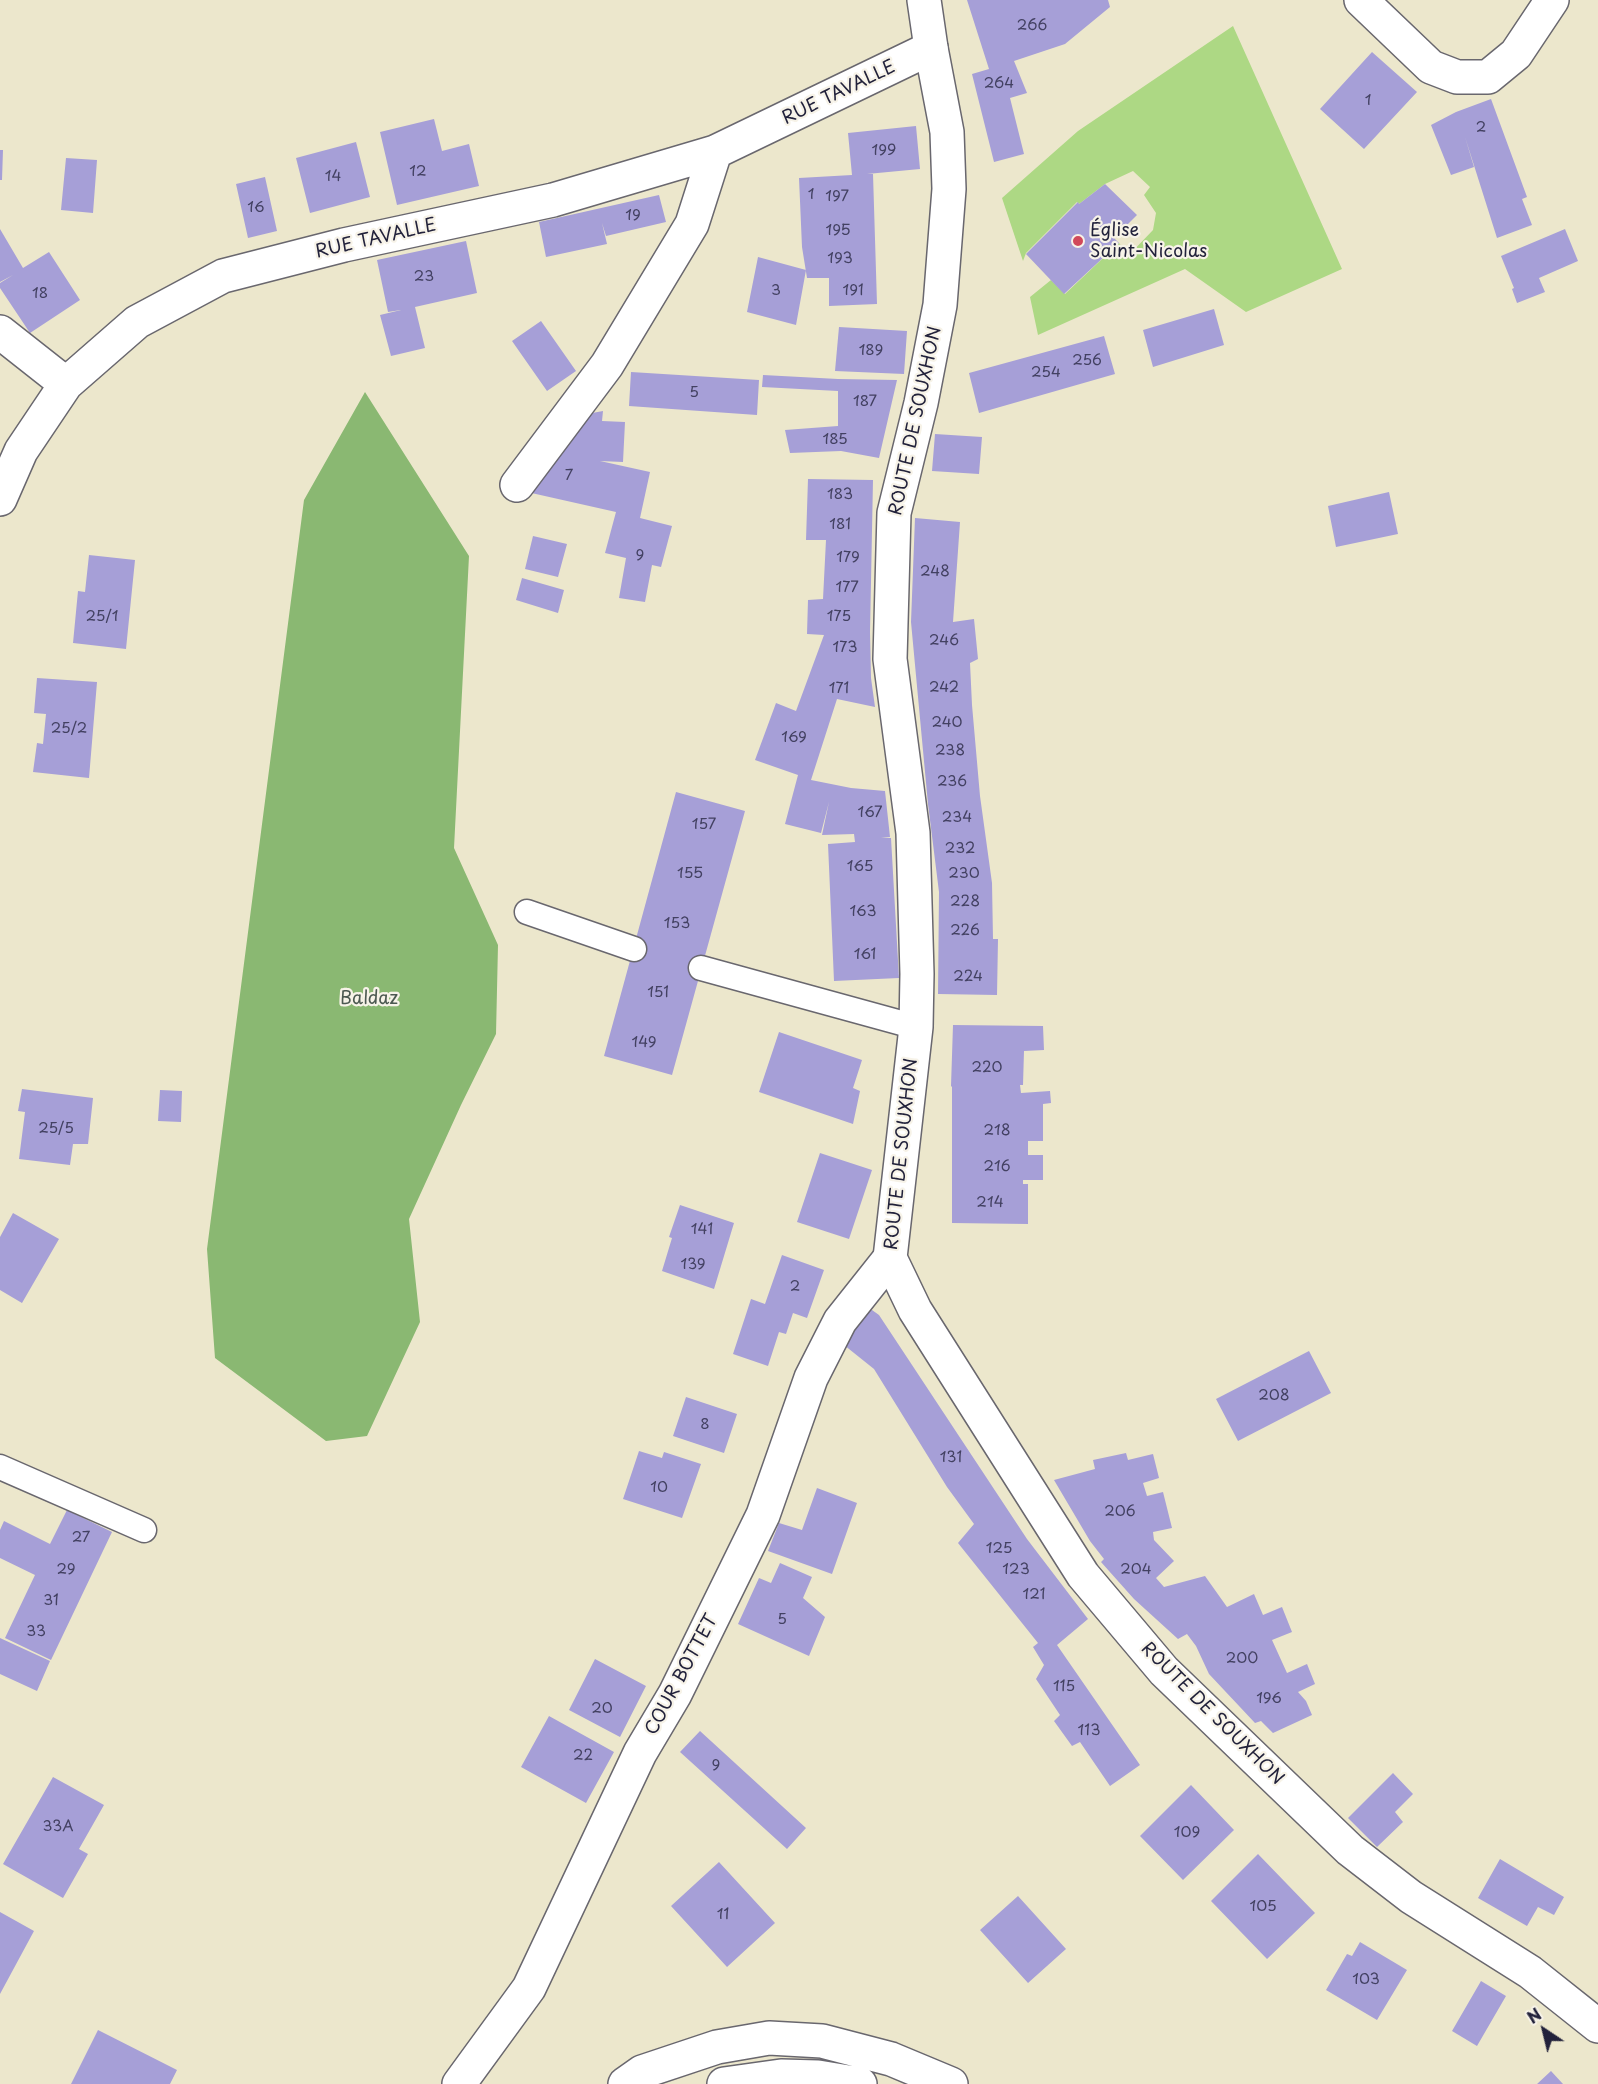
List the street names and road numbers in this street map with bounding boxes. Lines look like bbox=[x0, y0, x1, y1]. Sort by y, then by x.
street label: RUE TAVALLE bbox=[779, 56, 899, 130]
street label: RUE TAVALLE bbox=[313, 215, 439, 263]
street label: ROUTE DE SOUXHON bbox=[885, 324, 947, 518]
street label: ROUTE DE SOUXHON bbox=[881, 1057, 923, 1251]
street label: COUR BOTTET bbox=[641, 1611, 723, 1739]
street label: ROUTE DE SOUXHON bbox=[1136, 1638, 1288, 1790]

